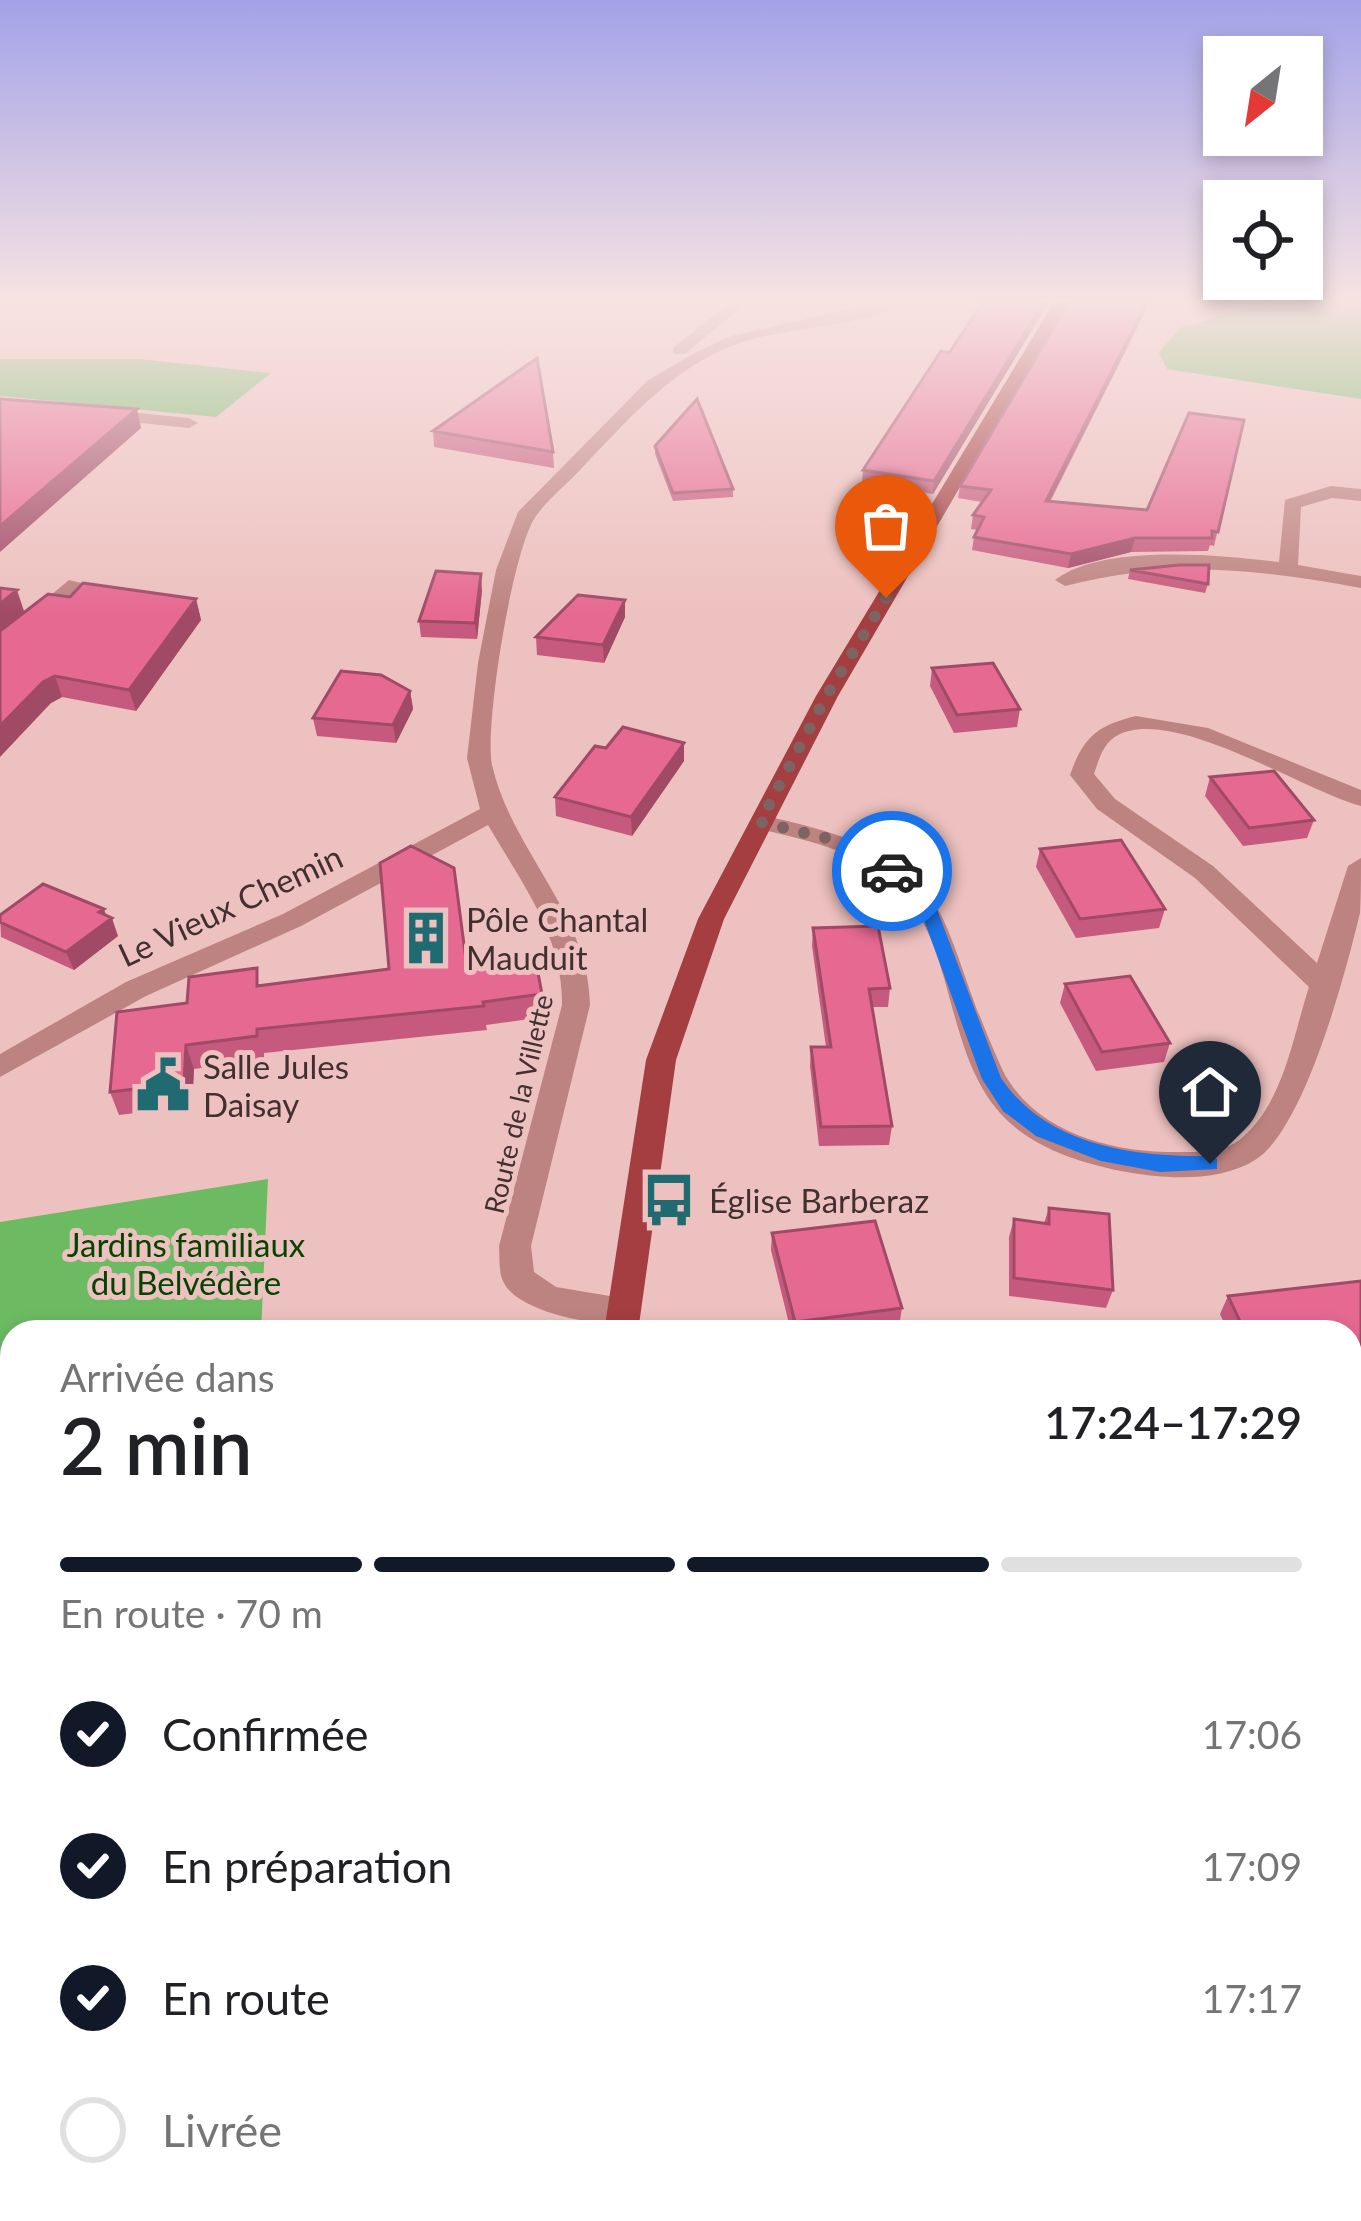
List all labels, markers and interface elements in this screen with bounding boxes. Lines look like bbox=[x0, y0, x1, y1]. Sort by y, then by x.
north arrow bbox=[1203, 36, 1323, 156]
map controls bbox=[1203, 36, 1323, 300]
button: locate bbox=[1203, 180, 1323, 300]
pin bbox=[835, 475, 937, 598]
icon: bag bbox=[853, 493, 919, 559]
courier bbox=[832, 811, 952, 931]
street label: Le Vieux Chemin bbox=[112, 836, 348, 974]
icon: car bbox=[859, 838, 925, 904]
place label: Pôle Chantal Mauduit bbox=[466, 899, 648, 977]
building icon: Pôle Chantal Mauduit bbox=[397, 909, 455, 967]
street label: Route de la Villette bbox=[477, 991, 559, 1217]
pin bbox=[1159, 1041, 1261, 1164]
place label: Salle Jules Daisay bbox=[203, 1046, 349, 1124]
public building icon: Salle Jules Daisay bbox=[134, 1056, 192, 1114]
icon: home bbox=[1177, 1059, 1243, 1125]
bus stop icon: Église Barberaz bbox=[640, 1171, 698, 1229]
place label: Église Barberaz bbox=[709, 1180, 929, 1220]
park label: Jardins familiaux du Belvédère bbox=[67, 1224, 306, 1302]
text: Arrivée dans bbox=[60, 1354, 275, 1400]
text: 17:24–17:29 bbox=[1044, 1395, 1302, 1449]
text: 2 min bbox=[60, 1398, 253, 1492]
text: En route · 70 m bbox=[60, 1590, 323, 1636]
icon: check bbox=[60, 1701, 126, 1767]
text: Confirmée bbox=[162, 1707, 369, 1761]
text: 17:06 bbox=[1202, 1711, 1302, 1757]
icon: check bbox=[60, 1833, 126, 1899]
text: En préparation bbox=[162, 1839, 452, 1893]
text: 17:09 bbox=[1202, 1843, 1302, 1889]
icon: check bbox=[60, 1965, 126, 2031]
text: En route bbox=[162, 1971, 330, 2025]
text: 17:17 bbox=[1202, 1975, 1302, 2021]
text: Livrée bbox=[162, 2103, 282, 2157]

